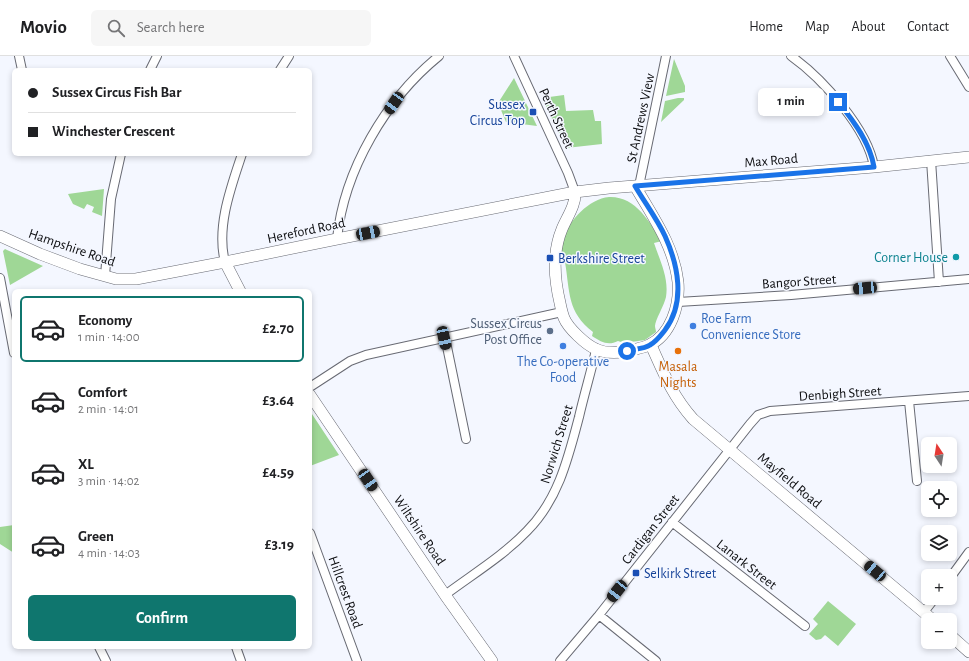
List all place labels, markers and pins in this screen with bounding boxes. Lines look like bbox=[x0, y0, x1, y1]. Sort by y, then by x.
place label: Sussex Circus Top bbox=[470, 98, 525, 128]
marker: Sussex Circus Top bbox=[528, 107, 538, 117]
place label: Corner House bbox=[874, 251, 948, 265]
place label: Berkshire Street bbox=[558, 252, 645, 266]
marker: Corner House bbox=[951, 252, 961, 262]
marker: Berkshire Street bbox=[545, 253, 555, 263]
place label: Roe Farm Convenience Store bbox=[701, 312, 801, 342]
place label: Sussex Circus Post Office bbox=[470, 317, 542, 347]
marker: Roe Farm Convenience Store bbox=[688, 321, 698, 331]
marker: Sussex Circus Post Office bbox=[545, 326, 555, 336]
marker: The Co-operative Food bbox=[558, 341, 568, 351]
marker: Masala Nights bbox=[673, 346, 683, 356]
place label: The Co-operative Food bbox=[517, 355, 609, 385]
place label: Masala Nights bbox=[659, 360, 698, 390]
place label: Selkirk Street bbox=[644, 567, 717, 581]
marker: Selkirk Street bbox=[631, 568, 641, 578]

